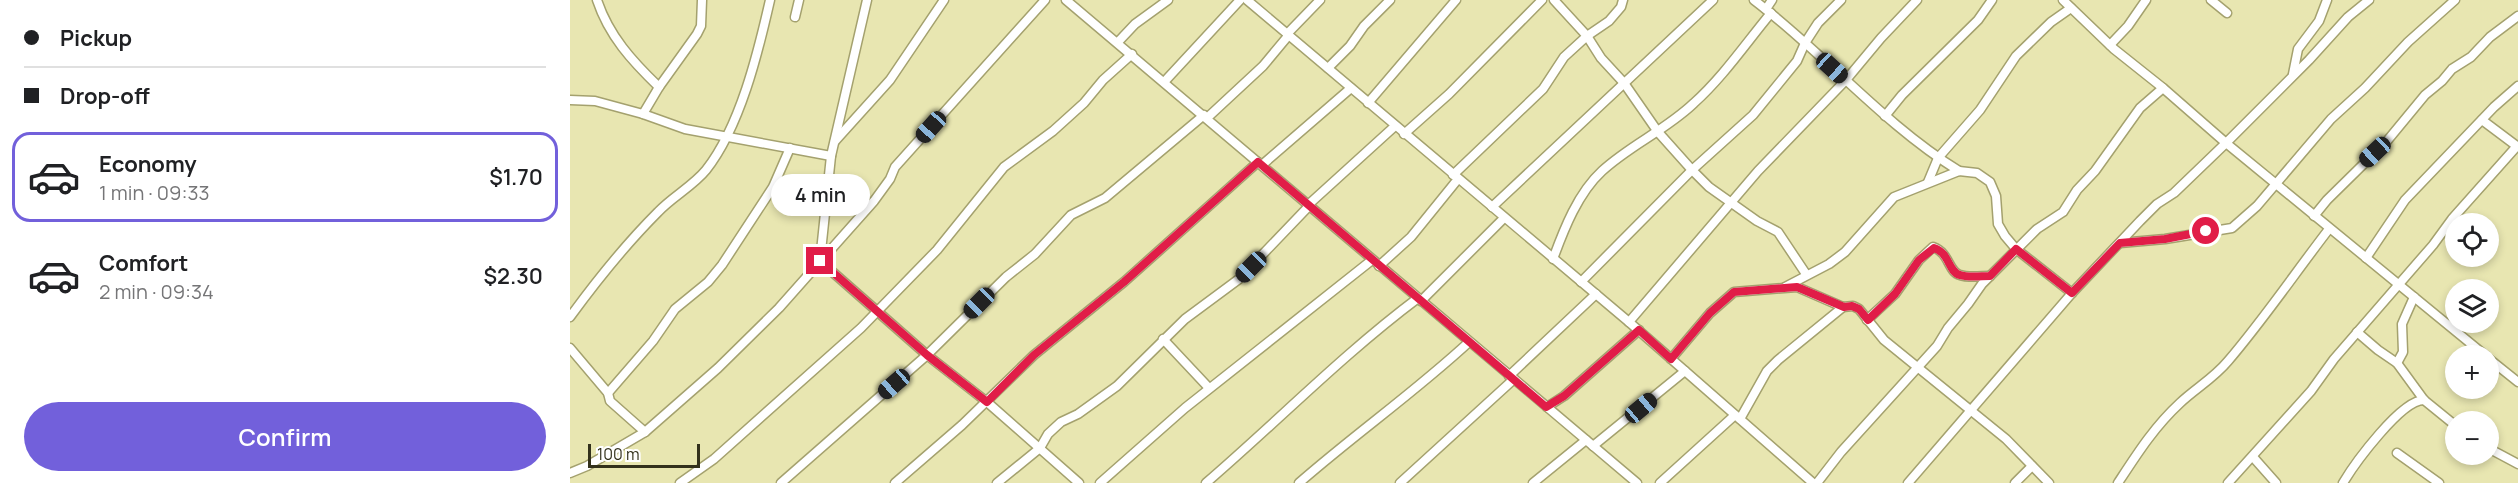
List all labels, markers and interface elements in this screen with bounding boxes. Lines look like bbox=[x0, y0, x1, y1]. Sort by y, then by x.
text: Pickup bbox=[60, 23, 132, 53]
car bbox=[1813, 49, 1851, 87]
text: Drop-off bbox=[60, 81, 150, 111]
car bbox=[912, 108, 950, 146]
car bbox=[2356, 133, 2394, 171]
text: Economy bbox=[99, 149, 197, 179]
icon: car bbox=[27, 150, 81, 204]
text: $1.70 bbox=[489, 162, 543, 192]
callout: 4 min bbox=[770, 174, 870, 216]
text: 1 min · 09:33 bbox=[99, 179, 210, 206]
text: 4 min bbox=[795, 181, 846, 208]
map controls bbox=[2445, 213, 2499, 465]
button: locate bbox=[2445, 213, 2499, 267]
route start bbox=[2192, 217, 2219, 244]
route end bbox=[806, 247, 833, 274]
text: Comfort bbox=[99, 248, 188, 278]
car bbox=[1232, 248, 1270, 286]
icon: car bbox=[27, 249, 81, 303]
text: $2.30 bbox=[484, 261, 543, 291]
text: 2 min · 09:34 bbox=[99, 278, 214, 305]
button: layers bbox=[2445, 279, 2499, 333]
car bbox=[960, 284, 998, 322]
button: + bbox=[2445, 345, 2499, 399]
car bbox=[875, 365, 913, 403]
car bbox=[1621, 390, 1661, 426]
button: Confirm bbox=[24, 402, 546, 471]
button: − bbox=[2445, 411, 2499, 465]
scale bar bbox=[588, 441, 700, 468]
text: 100 m bbox=[597, 443, 640, 465]

